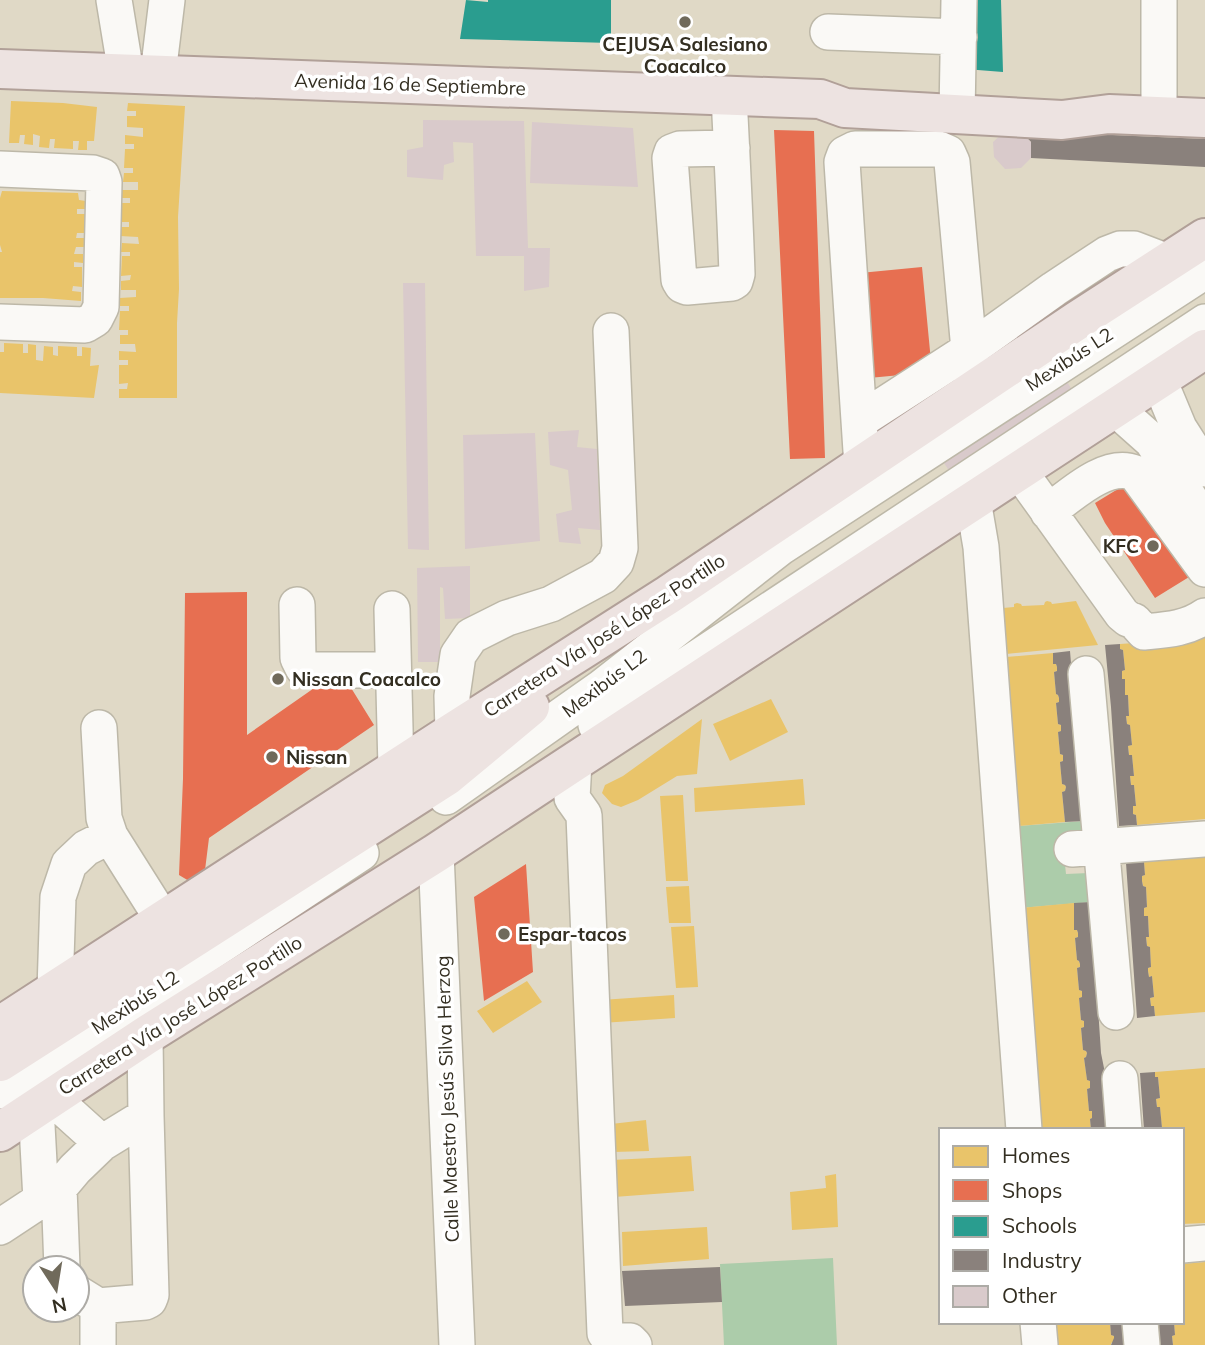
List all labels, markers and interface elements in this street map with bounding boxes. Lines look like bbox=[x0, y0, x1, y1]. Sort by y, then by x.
marker: CEJUSA Salesiano Coacalco bbox=[677, 14, 693, 30]
place label: CEJUSA Salesiano Coacalco bbox=[602, 32, 768, 78]
street label: Avenida 16 de Septiembre bbox=[294, 68, 526, 100]
street label: Mexibús L2 bbox=[1021, 322, 1117, 396]
place label: KFC bbox=[1103, 534, 1139, 558]
marker: KFC bbox=[1145, 538, 1161, 554]
street label: Carretera Vía José López Portillo bbox=[479, 548, 729, 722]
street label: Mexibús L2 bbox=[557, 643, 651, 723]
place label: Nissan Coacalco bbox=[292, 667, 441, 691]
marker: Nissan Coacalco bbox=[270, 671, 286, 687]
place label: Nissan bbox=[286, 745, 348, 769]
marker: Nissan bbox=[264, 749, 280, 765]
place label: Espar-tacos bbox=[518, 922, 627, 946]
marker: Espar-tacos bbox=[496, 926, 512, 942]
street label: Carretera Vía José López Portillo bbox=[54, 930, 306, 1100]
street label: Calle Maestro Jesús Silva Herzog bbox=[430, 955, 464, 1243]
street label: Mexibús L2 bbox=[87, 965, 183, 1039]
legend bbox=[939, 1128, 1184, 1324]
text: Homes bbox=[1002, 1142, 1070, 1168]
text: Shops bbox=[1002, 1177, 1062, 1203]
text: Schools bbox=[1002, 1212, 1077, 1238]
text: Industry bbox=[1002, 1247, 1082, 1273]
north arrow bbox=[21, 1254, 91, 1324]
text: Other bbox=[1002, 1282, 1057, 1308]
text: N bbox=[50, 1292, 69, 1319]

